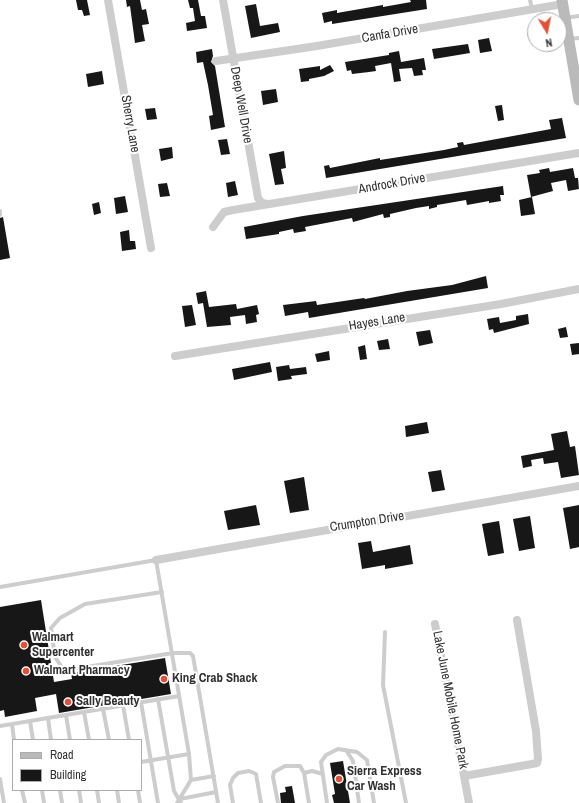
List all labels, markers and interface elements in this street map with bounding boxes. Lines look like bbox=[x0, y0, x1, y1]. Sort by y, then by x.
north arrow bbox=[527, 12, 567, 52]
street label: Canfa Drive bbox=[361, 21, 419, 47]
text: N bbox=[544, 35, 553, 50]
street label: Deep Well Drive bbox=[227, 66, 255, 144]
street label: Sherry Lane bbox=[117, 94, 143, 154]
street label: Androck Drive bbox=[357, 170, 427, 198]
street label: Hayes Lane bbox=[348, 310, 406, 334]
street label: Crumpton Drive bbox=[329, 508, 405, 536]
place label: Walmart Supercenter bbox=[32, 630, 94, 661]
street label: Lake June Mobile Home Park bbox=[429, 630, 471, 770]
marker: Walmart Supercenter bbox=[19, 640, 29, 650]
place label: Walmart Pharmacy bbox=[34, 663, 130, 679]
marker: Walmart Pharmacy bbox=[21, 666, 31, 676]
place label: King Crab Shack bbox=[172, 671, 257, 687]
marker: King Crab Shack bbox=[159, 674, 169, 684]
place label: Sally Beauty bbox=[76, 694, 139, 710]
marker: Sally Beauty bbox=[63, 697, 73, 707]
legend bbox=[12, 739, 142, 791]
text: Road bbox=[50, 747, 74, 763]
place label: Sierra Express Car Wash bbox=[347, 764, 422, 795]
text: Building bbox=[50, 767, 86, 783]
marker: Sierra Express Car Wash bbox=[334, 774, 344, 784]

